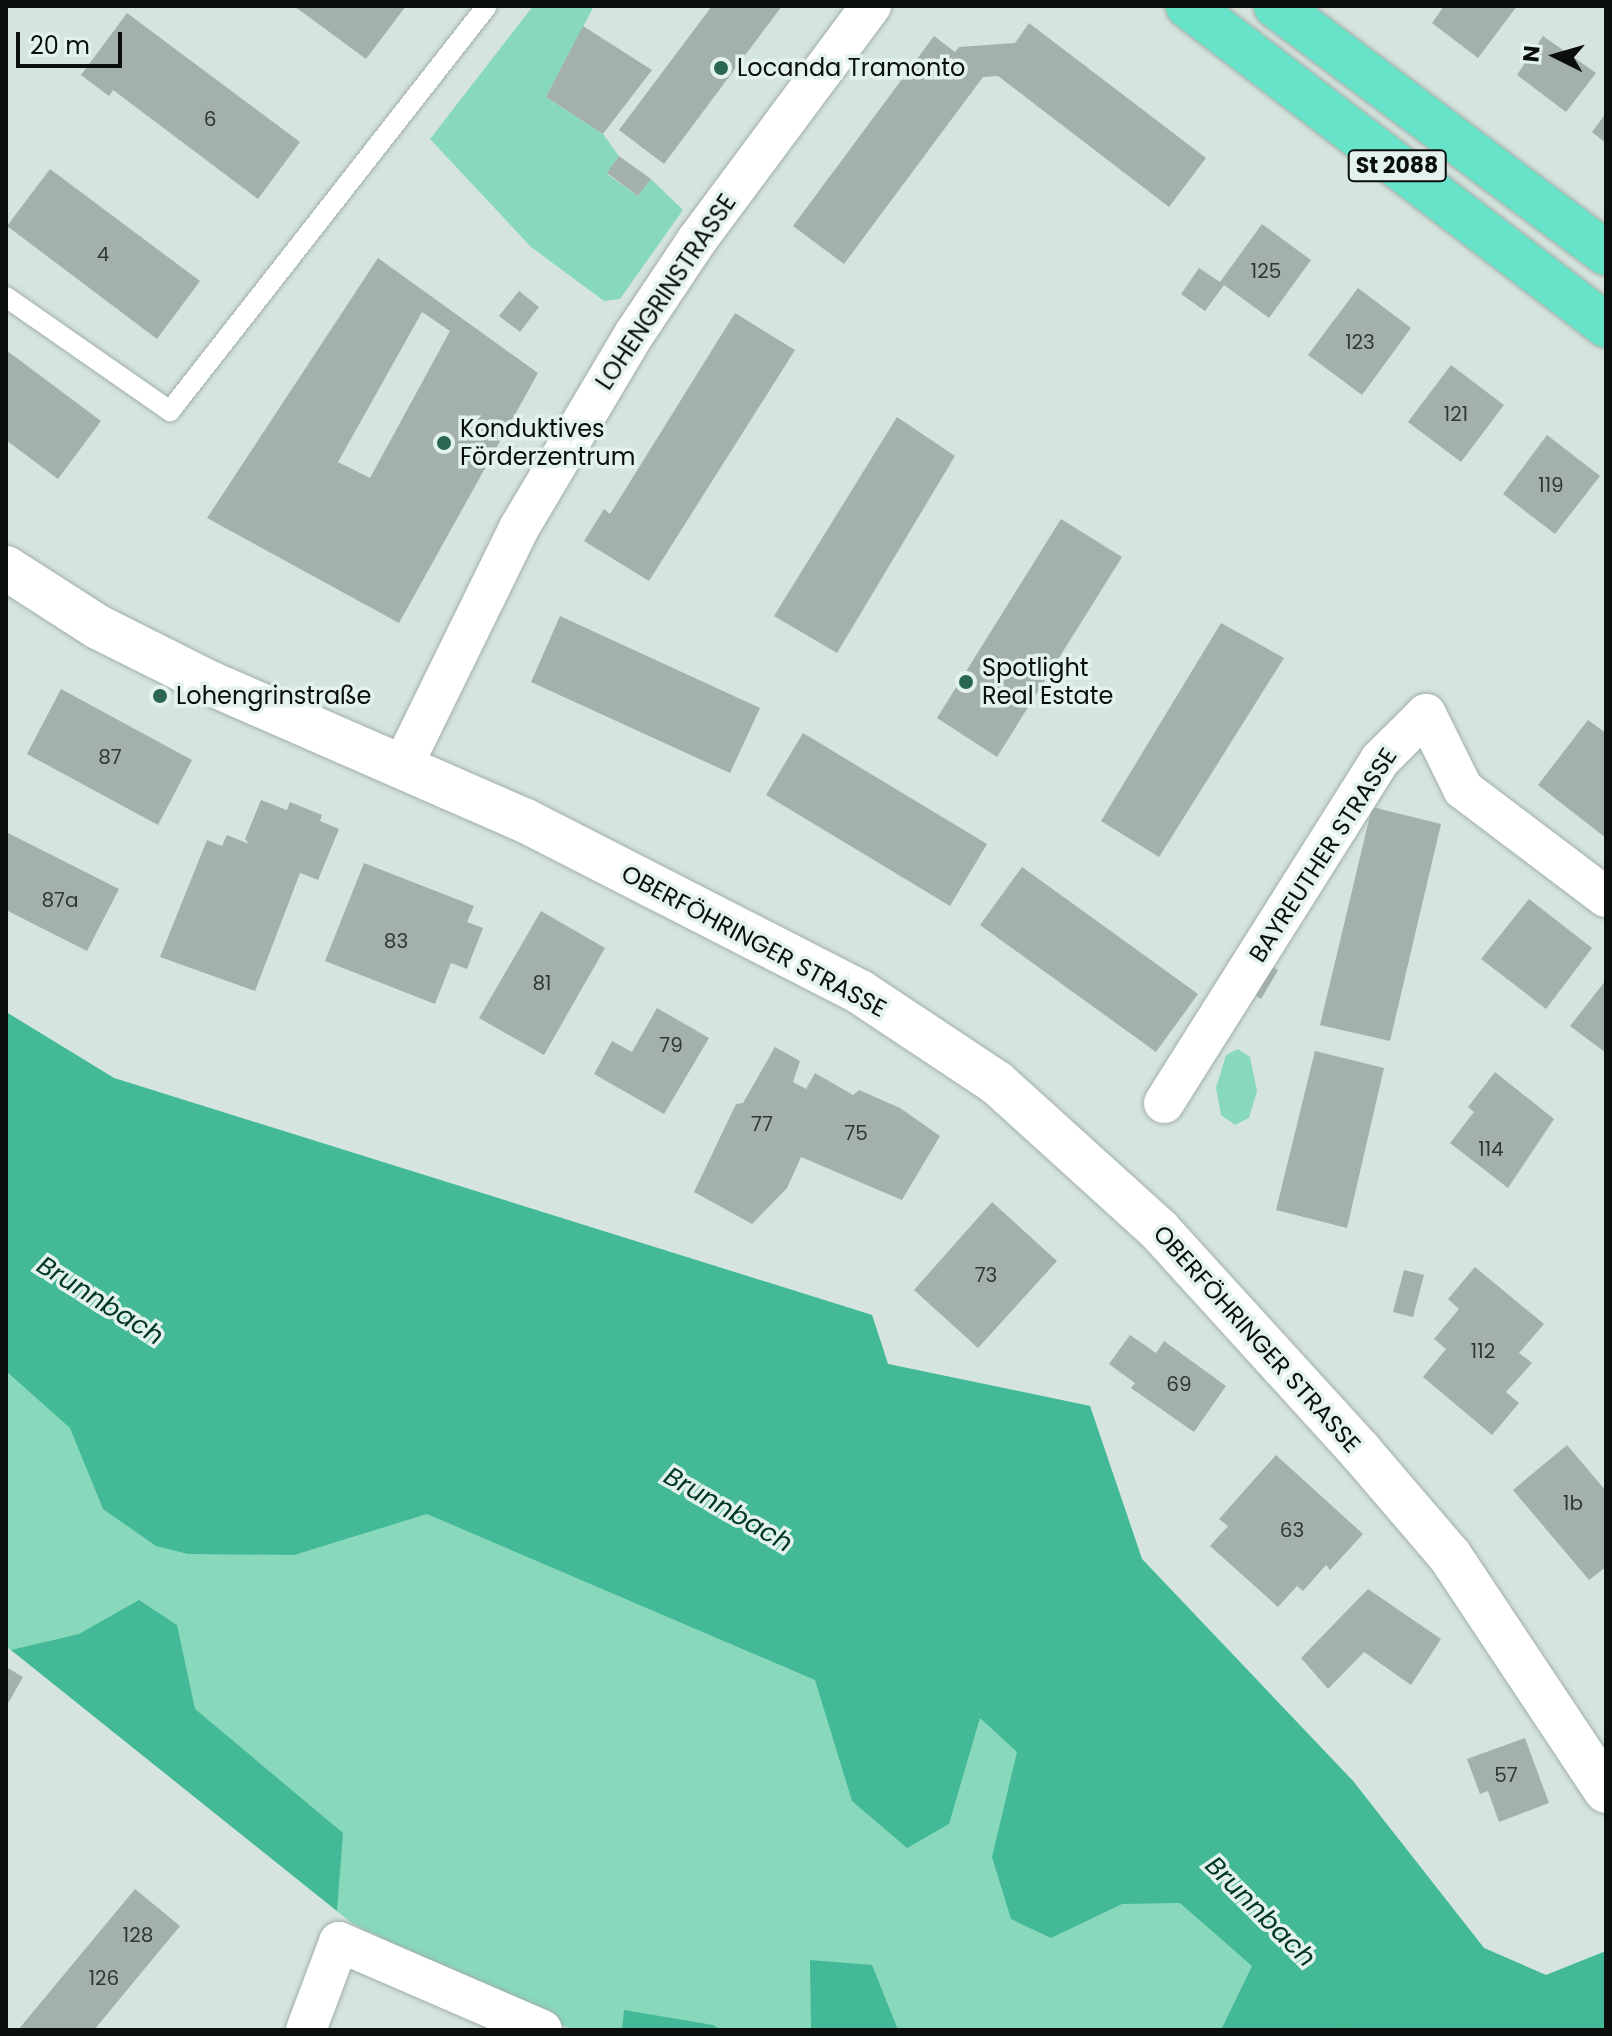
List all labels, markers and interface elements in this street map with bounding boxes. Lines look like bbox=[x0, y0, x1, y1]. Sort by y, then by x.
scale bar bbox=[20, 16, 126, 66]
north arrow bbox=[1516, 16, 1596, 96]
text: 20 m bbox=[30, 29, 90, 62]
text: N bbox=[1515, 44, 1548, 63]
place label: Locanda Tramonto bbox=[737, 54, 965, 82]
marker: Locanda Tramonto bbox=[712, 59, 730, 77]
house number: 6 bbox=[204, 107, 216, 131]
road number: St 2088 bbox=[1347, 148, 1447, 184]
street label: LOHENGRINSTRASSE bbox=[590, 189, 742, 395]
house number: 4 bbox=[97, 242, 109, 266]
house number: 125 bbox=[1251, 259, 1281, 283]
house number: 123 bbox=[1345, 330, 1375, 354]
house number: 121 bbox=[1444, 402, 1468, 426]
place label: Konduktives Förderzentrum bbox=[460, 415, 635, 471]
marker: Konduktives Förderzentrum bbox=[435, 434, 453, 452]
house number: 119 bbox=[1538, 473, 1564, 497]
place label: Spotlight Real Estate bbox=[982, 654, 1113, 710]
marker: Spotlight Real Estate bbox=[957, 673, 975, 691]
place label: Lohengrinstraße bbox=[176, 682, 371, 710]
marker: Lohengrinstraße bbox=[151, 687, 169, 705]
street label: BAYREUTHER STRASSE bbox=[1243, 743, 1403, 967]
house number: 87 bbox=[98, 745, 122, 769]
street label: OBERFÖHRINGER STRASSE bbox=[617, 859, 891, 1023]
house number: 87a bbox=[41, 888, 79, 912]
house number: 83 bbox=[384, 929, 408, 953]
house number: 81 bbox=[532, 971, 552, 995]
house number: 79 bbox=[659, 1033, 683, 1057]
house number: 77 bbox=[751, 1112, 773, 1136]
house number: 75 bbox=[844, 1121, 868, 1145]
house number: 114 bbox=[1478, 1137, 1504, 1161]
street label: OBERFÖHRINGER STRASSE bbox=[1147, 1219, 1367, 1459]
water label: Brunnbach bbox=[31, 1250, 169, 1352]
house number: 73 bbox=[975, 1263, 997, 1287]
house number: 112 bbox=[1471, 1339, 1495, 1363]
house number: 69 bbox=[1166, 1372, 1192, 1396]
water label: Brunnbach bbox=[658, 1461, 798, 1559]
house number: 1b bbox=[1563, 1491, 1583, 1515]
house number: 63 bbox=[1280, 1518, 1304, 1542]
house number: 57 bbox=[1494, 1763, 1518, 1787]
water label: Brunnbach bbox=[1198, 1850, 1322, 1974]
house number: 128 bbox=[123, 1923, 153, 1947]
house number: 126 bbox=[89, 1966, 119, 1990]

